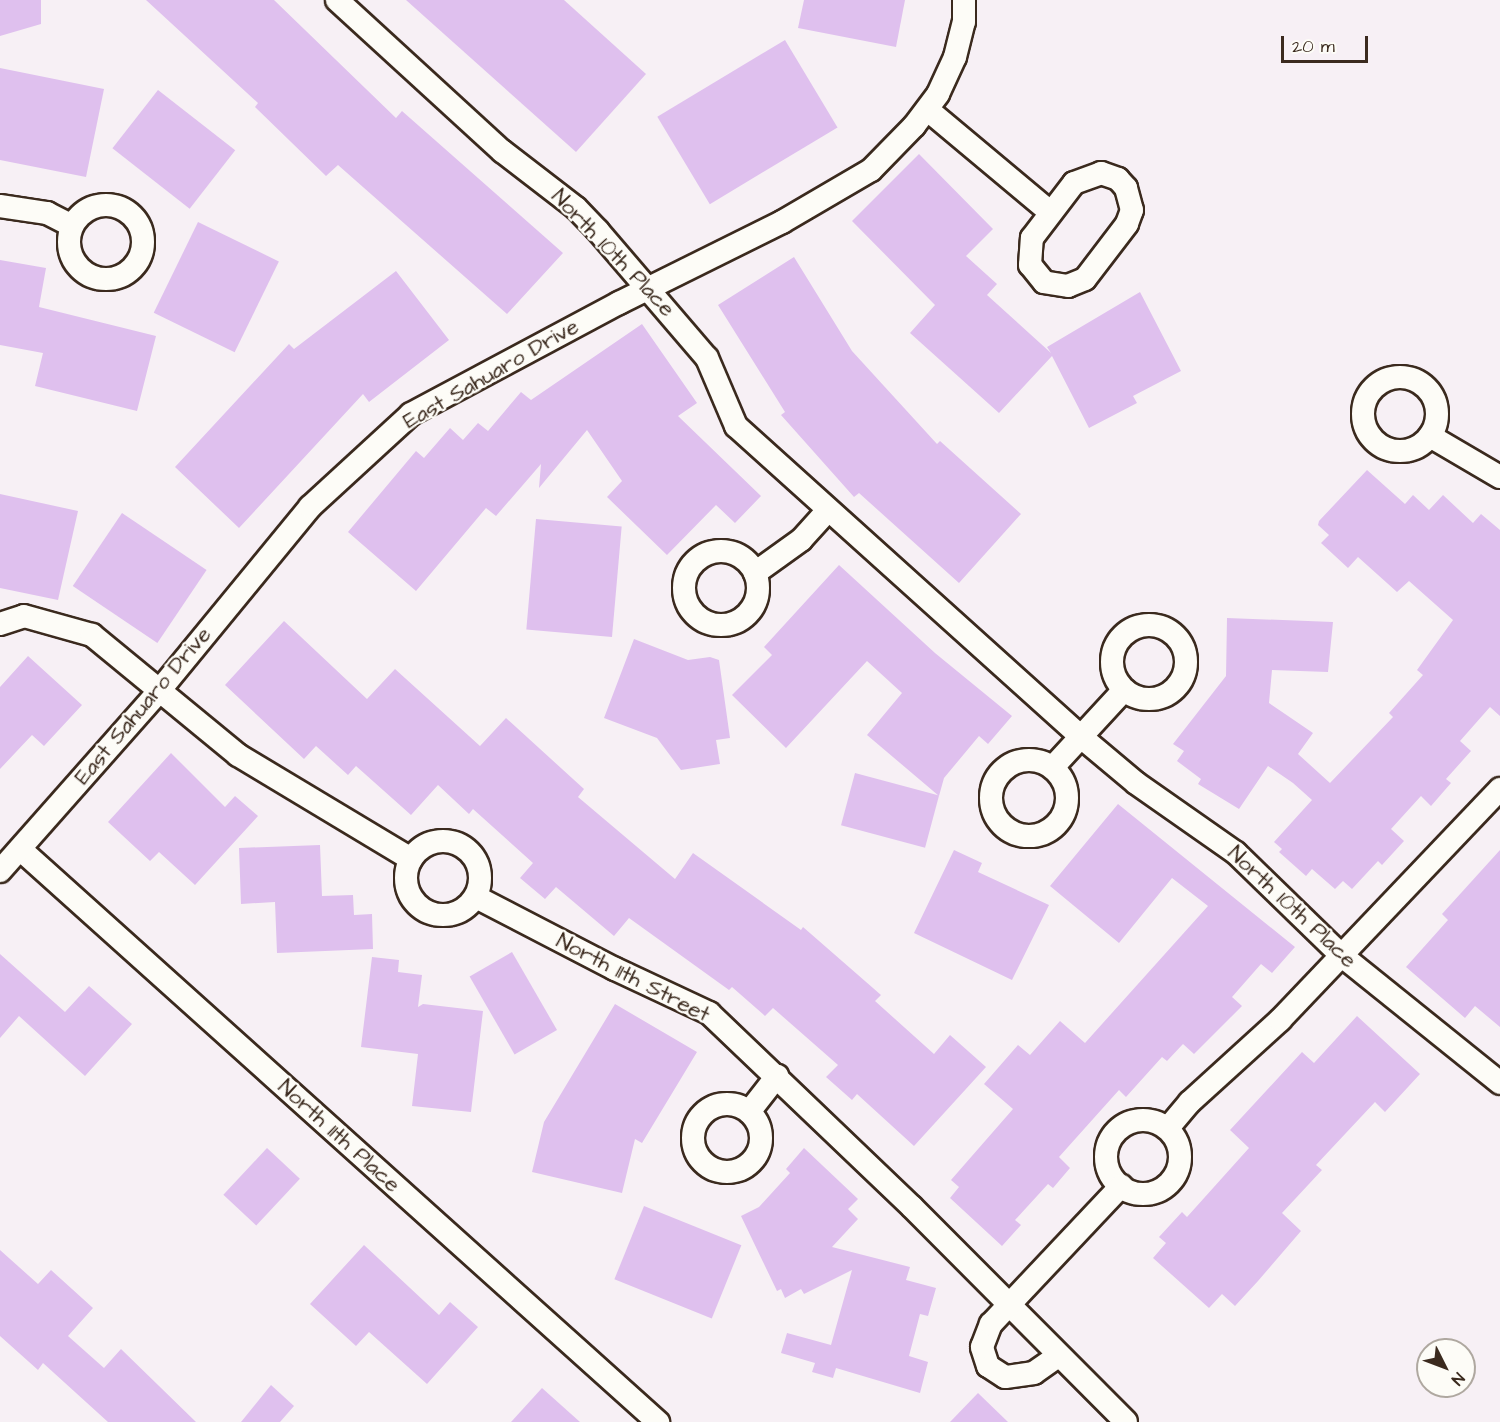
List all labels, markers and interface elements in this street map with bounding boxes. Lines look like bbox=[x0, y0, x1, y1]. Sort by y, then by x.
scale bar bbox=[1284, 24, 1371, 62]
text: 20 m bbox=[1292, 34, 1335, 59]
street label: North 10th Place bbox=[546, 184, 680, 322]
street label: East Sahuaro Drive bbox=[399, 313, 583, 435]
street label: East Sahuaro Drive bbox=[69, 622, 217, 790]
street label: North 10th Place bbox=[1222, 841, 1362, 973]
street label: North 11th Street bbox=[552, 928, 714, 1028]
street label: North 11th Place bbox=[272, 1074, 406, 1198]
north arrow bbox=[1416, 1338, 1476, 1398]
text: N bbox=[1446, 1368, 1469, 1390]

